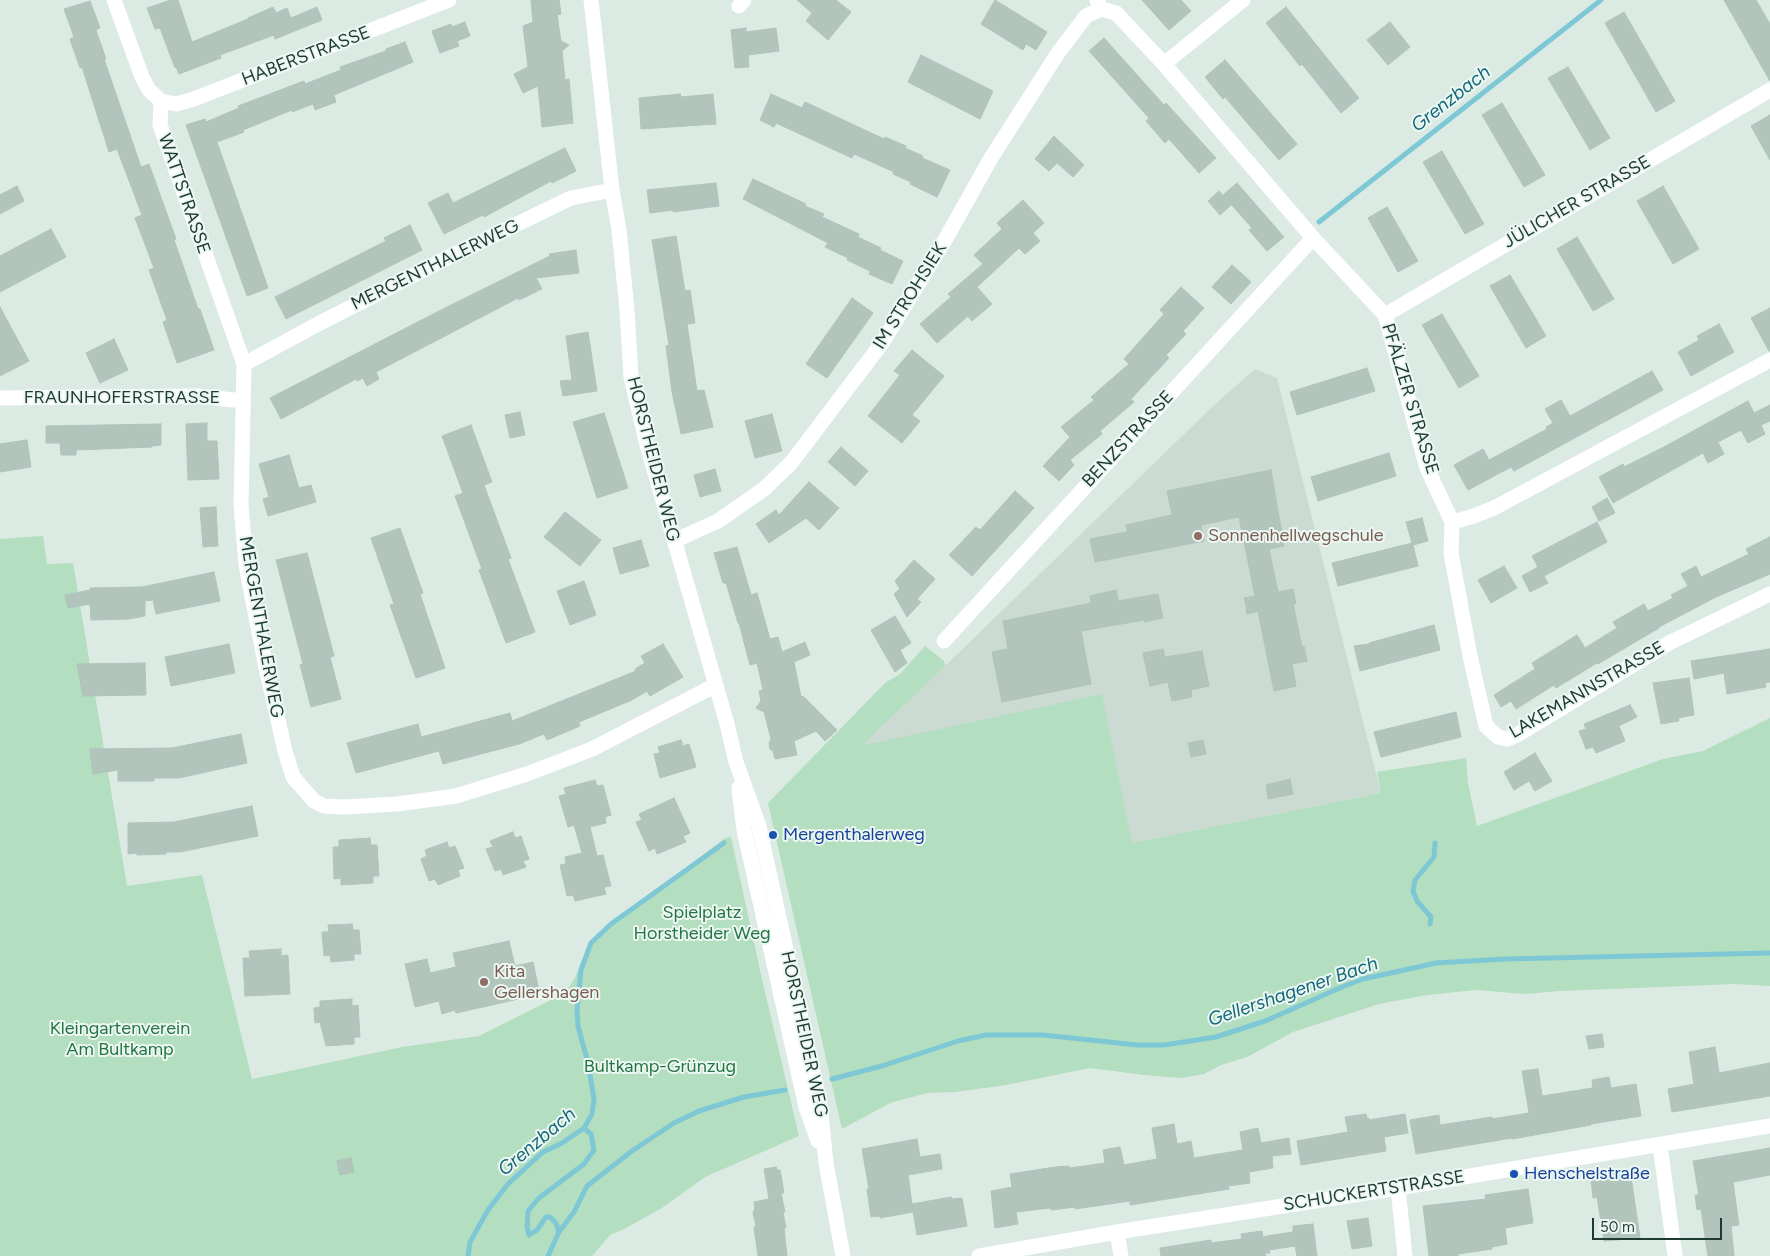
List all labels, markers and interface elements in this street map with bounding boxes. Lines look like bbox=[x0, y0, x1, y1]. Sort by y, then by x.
street label: HABERSTRASSE bbox=[239, 22, 373, 90]
water label: Grenzbach bbox=[1407, 61, 1495, 137]
street label: WATTSTRASSE bbox=[153, 131, 215, 257]
street label: JÜLICHER STRASSE bbox=[1500, 151, 1654, 253]
street label: MERGENTHALERWEG bbox=[348, 215, 522, 315]
street label: IM STROHSIEK bbox=[869, 239, 951, 353]
street label: PFÄLZER STRASSE bbox=[1377, 321, 1443, 477]
street label: HORSTHEIDER WEG bbox=[622, 374, 684, 544]
street label: BENZSTRASSE bbox=[1078, 386, 1178, 492]
street label: FRAUNHOFERSTRASSE bbox=[24, 387, 220, 409]
place label: Sonnenhellwegschule bbox=[1208, 525, 1384, 547]
marker: Sonnenhellwegschule bbox=[1192, 530, 1204, 542]
street label: MERGENTHALERWEG bbox=[234, 535, 288, 719]
street label: LAKEMANNSTRASSE bbox=[1506, 637, 1668, 743]
place label: Mergenthalerweg bbox=[783, 824, 925, 846]
marker: Mergenthalerweg bbox=[767, 829, 779, 841]
park label: Spielplatz Horstheider Weg bbox=[633, 902, 771, 944]
street label: HORSTHEIDER WEG bbox=[776, 949, 832, 1119]
water label: Gellershagener Bach bbox=[1205, 952, 1381, 1032]
place label: Kita Gellershagen bbox=[494, 961, 599, 1004]
marker: Kita Gellershagen bbox=[478, 976, 490, 988]
park label: Kleingartenverein Am Bultkamp bbox=[50, 1018, 190, 1060]
park label: Bultkamp-Grünzug bbox=[584, 1056, 736, 1078]
water label: Grenzbach bbox=[493, 1103, 581, 1181]
place label: Henschelstraße bbox=[1524, 1163, 1650, 1185]
street label: SCHUCKERTSTRASSE bbox=[1282, 1166, 1466, 1216]
marker: Henschelstraße bbox=[1508, 1168, 1520, 1180]
scale bar bbox=[1595, 1208, 1725, 1240]
text: 50 m bbox=[1600, 1218, 1635, 1236]

